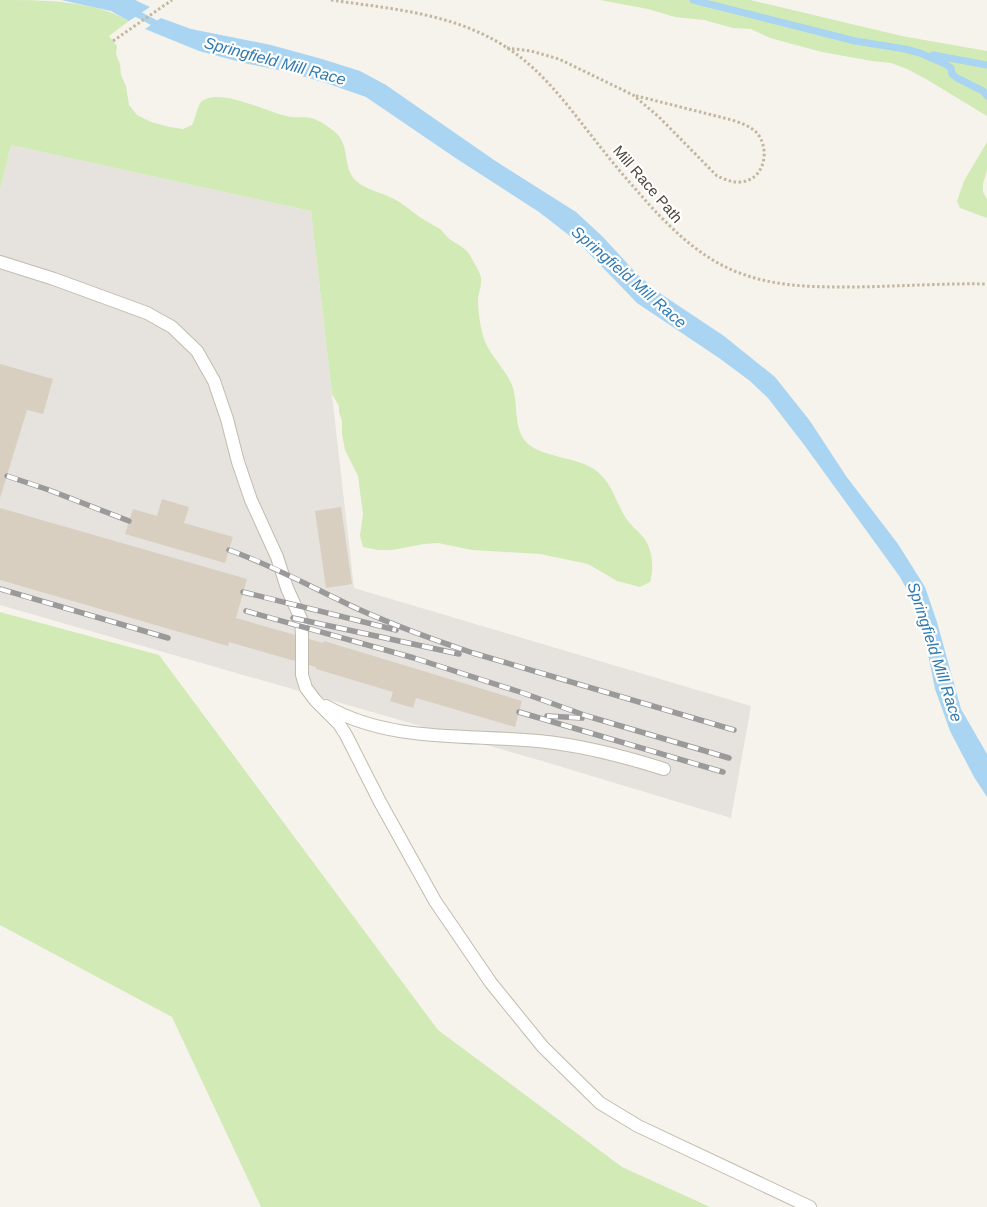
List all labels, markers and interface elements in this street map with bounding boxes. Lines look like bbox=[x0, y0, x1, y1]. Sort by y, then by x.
water label: Springfield Mill Race bbox=[202, 34, 348, 88]
street label: Mill Race Path bbox=[610, 142, 686, 226]
water label: Springfield Mill Race bbox=[568, 223, 690, 331]
water label: Springfield Mill Race bbox=[904, 580, 966, 724]

